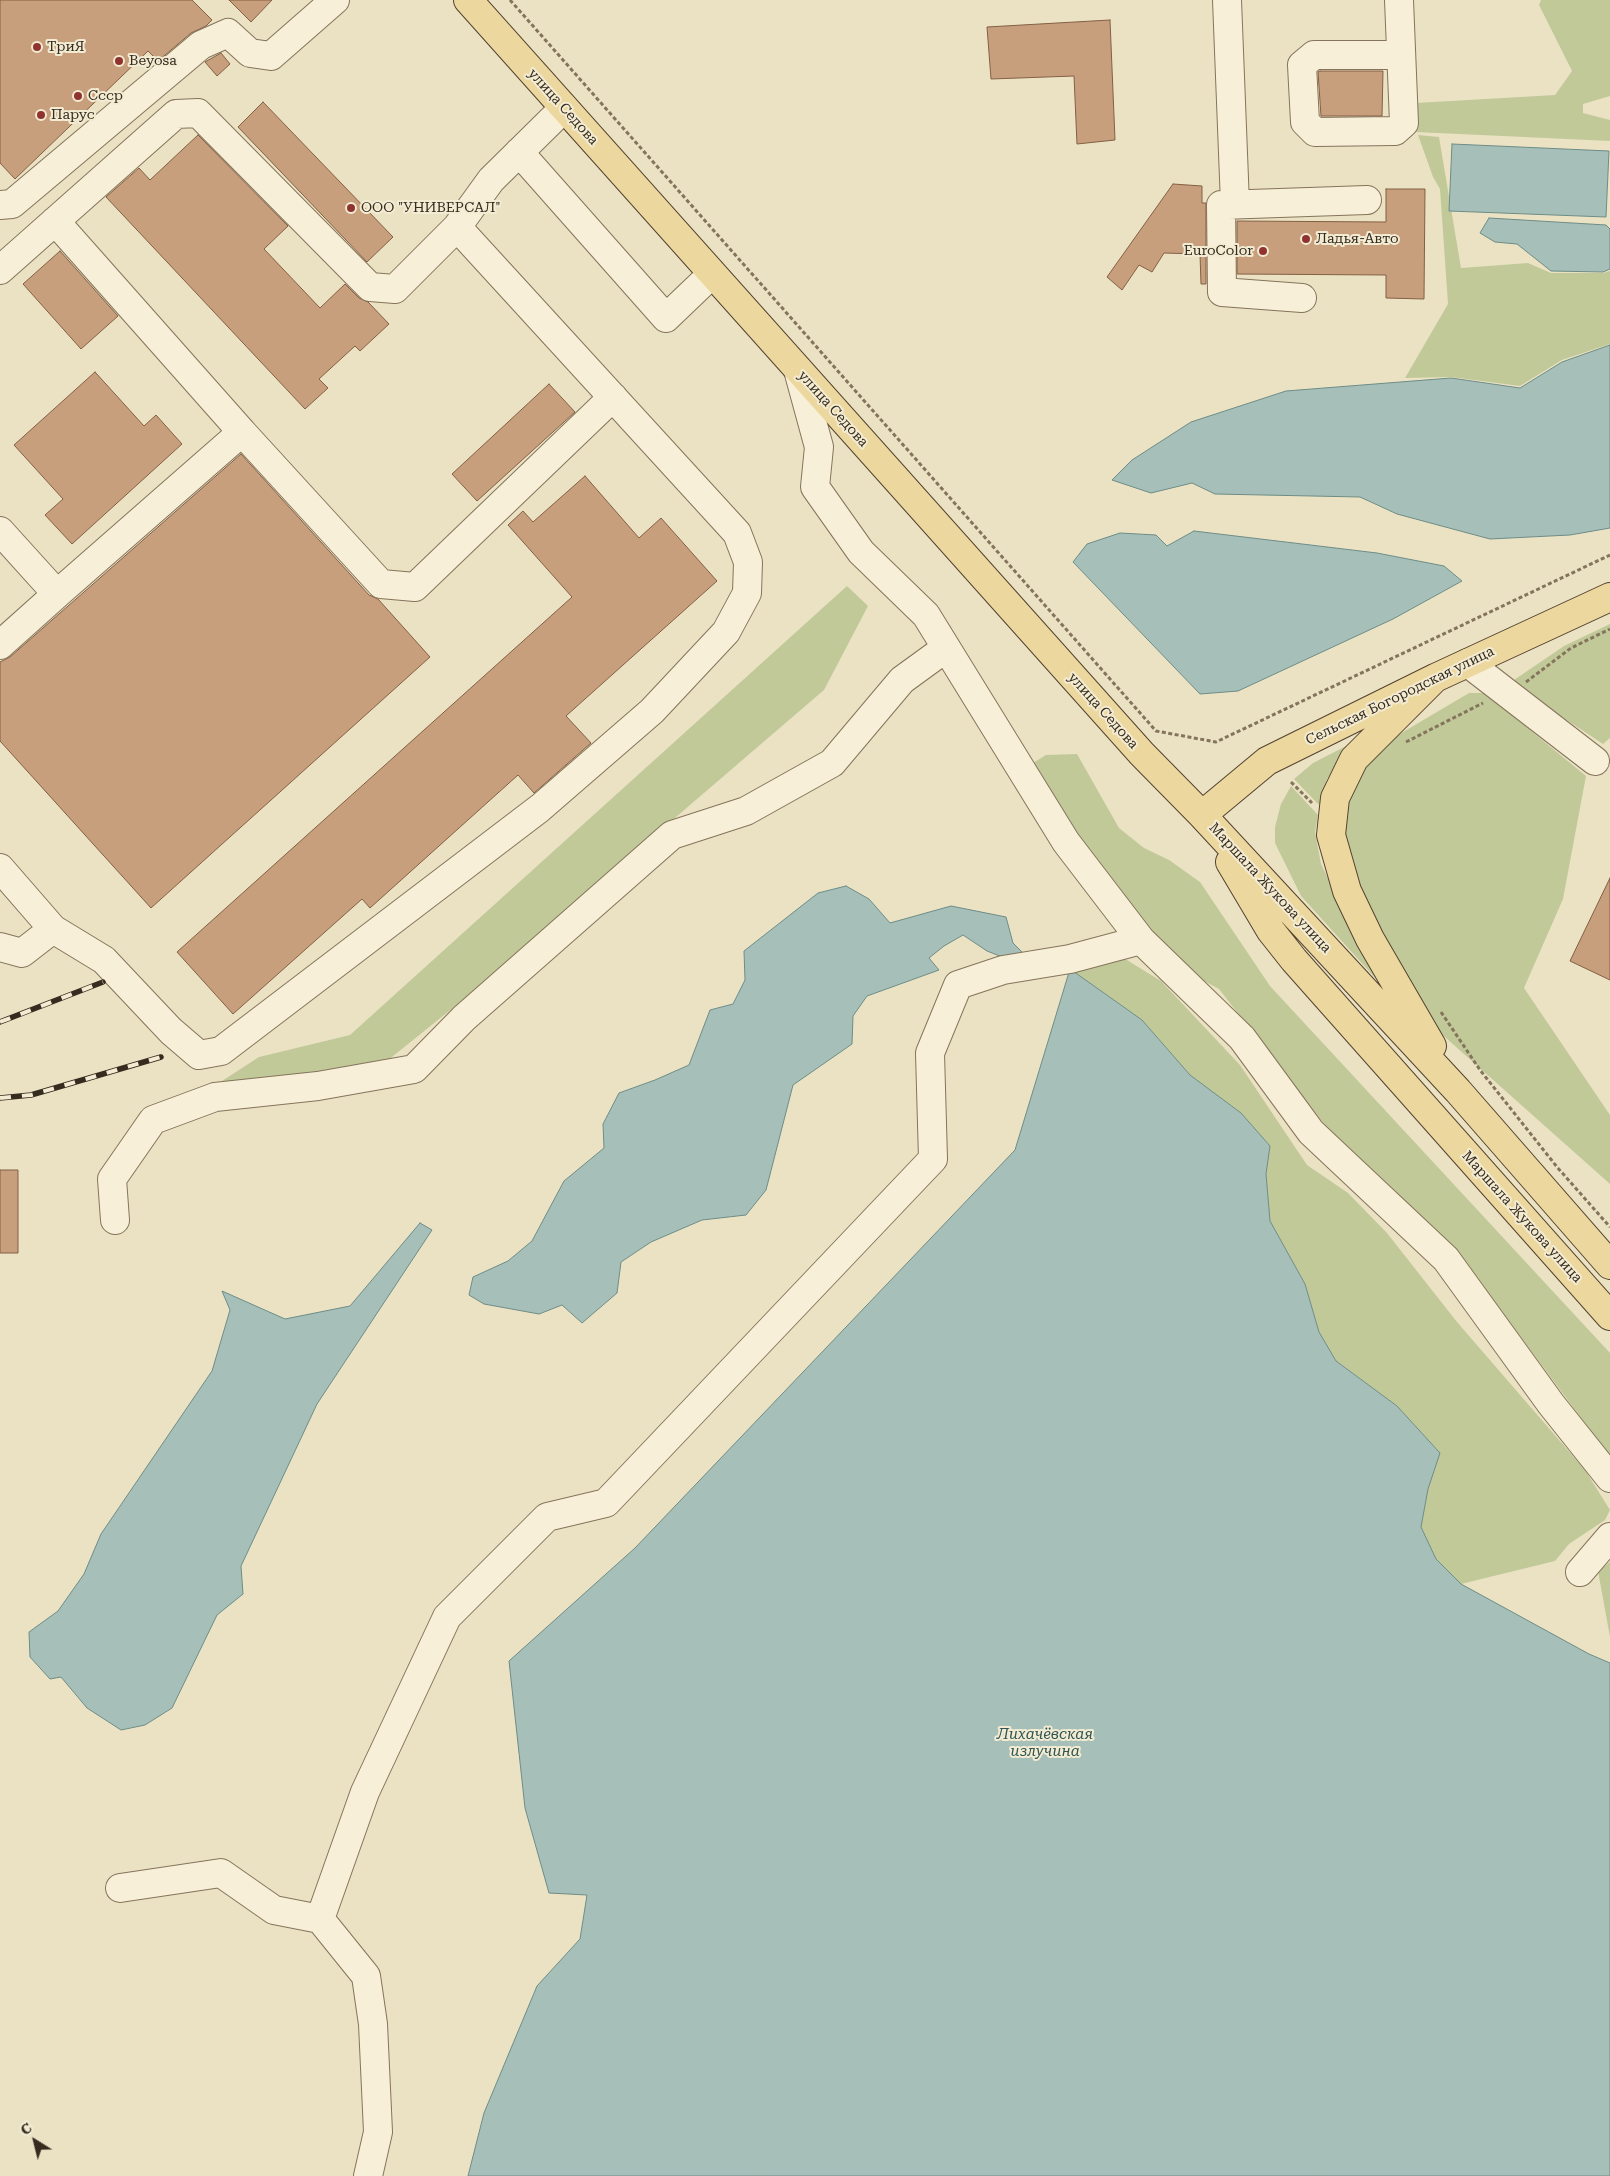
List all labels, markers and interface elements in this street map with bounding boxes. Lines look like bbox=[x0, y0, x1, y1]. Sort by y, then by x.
place label: ТриЯ bbox=[47, 39, 84, 55]
marker: ТриЯ bbox=[31, 41, 43, 53]
place label: Beyosa bbox=[129, 53, 177, 69]
marker: Beyosa bbox=[113, 55, 125, 67]
street label: улица Седова bbox=[524, 65, 602, 149]
place label: Ссср bbox=[88, 88, 123, 104]
marker: Ссср bbox=[72, 90, 84, 102]
place label: Парус bbox=[51, 107, 95, 123]
marker: Парус bbox=[35, 109, 47, 121]
place label: ООО "УНИВЕРСАЛ" bbox=[361, 200, 501, 216]
marker: ООО "УНИВЕРСАЛ" bbox=[345, 202, 357, 214]
place label: Ладья-Авто bbox=[1316, 231, 1399, 247]
marker: Ладья-Авто bbox=[1300, 233, 1312, 245]
place label: EuroColor bbox=[1184, 243, 1253, 259]
marker: EuroColor bbox=[1257, 245, 1269, 257]
street label: улица Седова bbox=[794, 367, 872, 451]
street label: Сельская Богородская улица bbox=[1303, 643, 1497, 749]
street label: улица Седова bbox=[1064, 669, 1142, 753]
street label: Маршала Жукова улица bbox=[1205, 820, 1335, 956]
street label: Маршала Жукова улица bbox=[1458, 1148, 1586, 1286]
water label: Лихачёвская излучина bbox=[997, 1726, 1093, 1761]
north arrow bbox=[10, 2116, 60, 2166]
text: С bbox=[18, 2120, 35, 2138]

